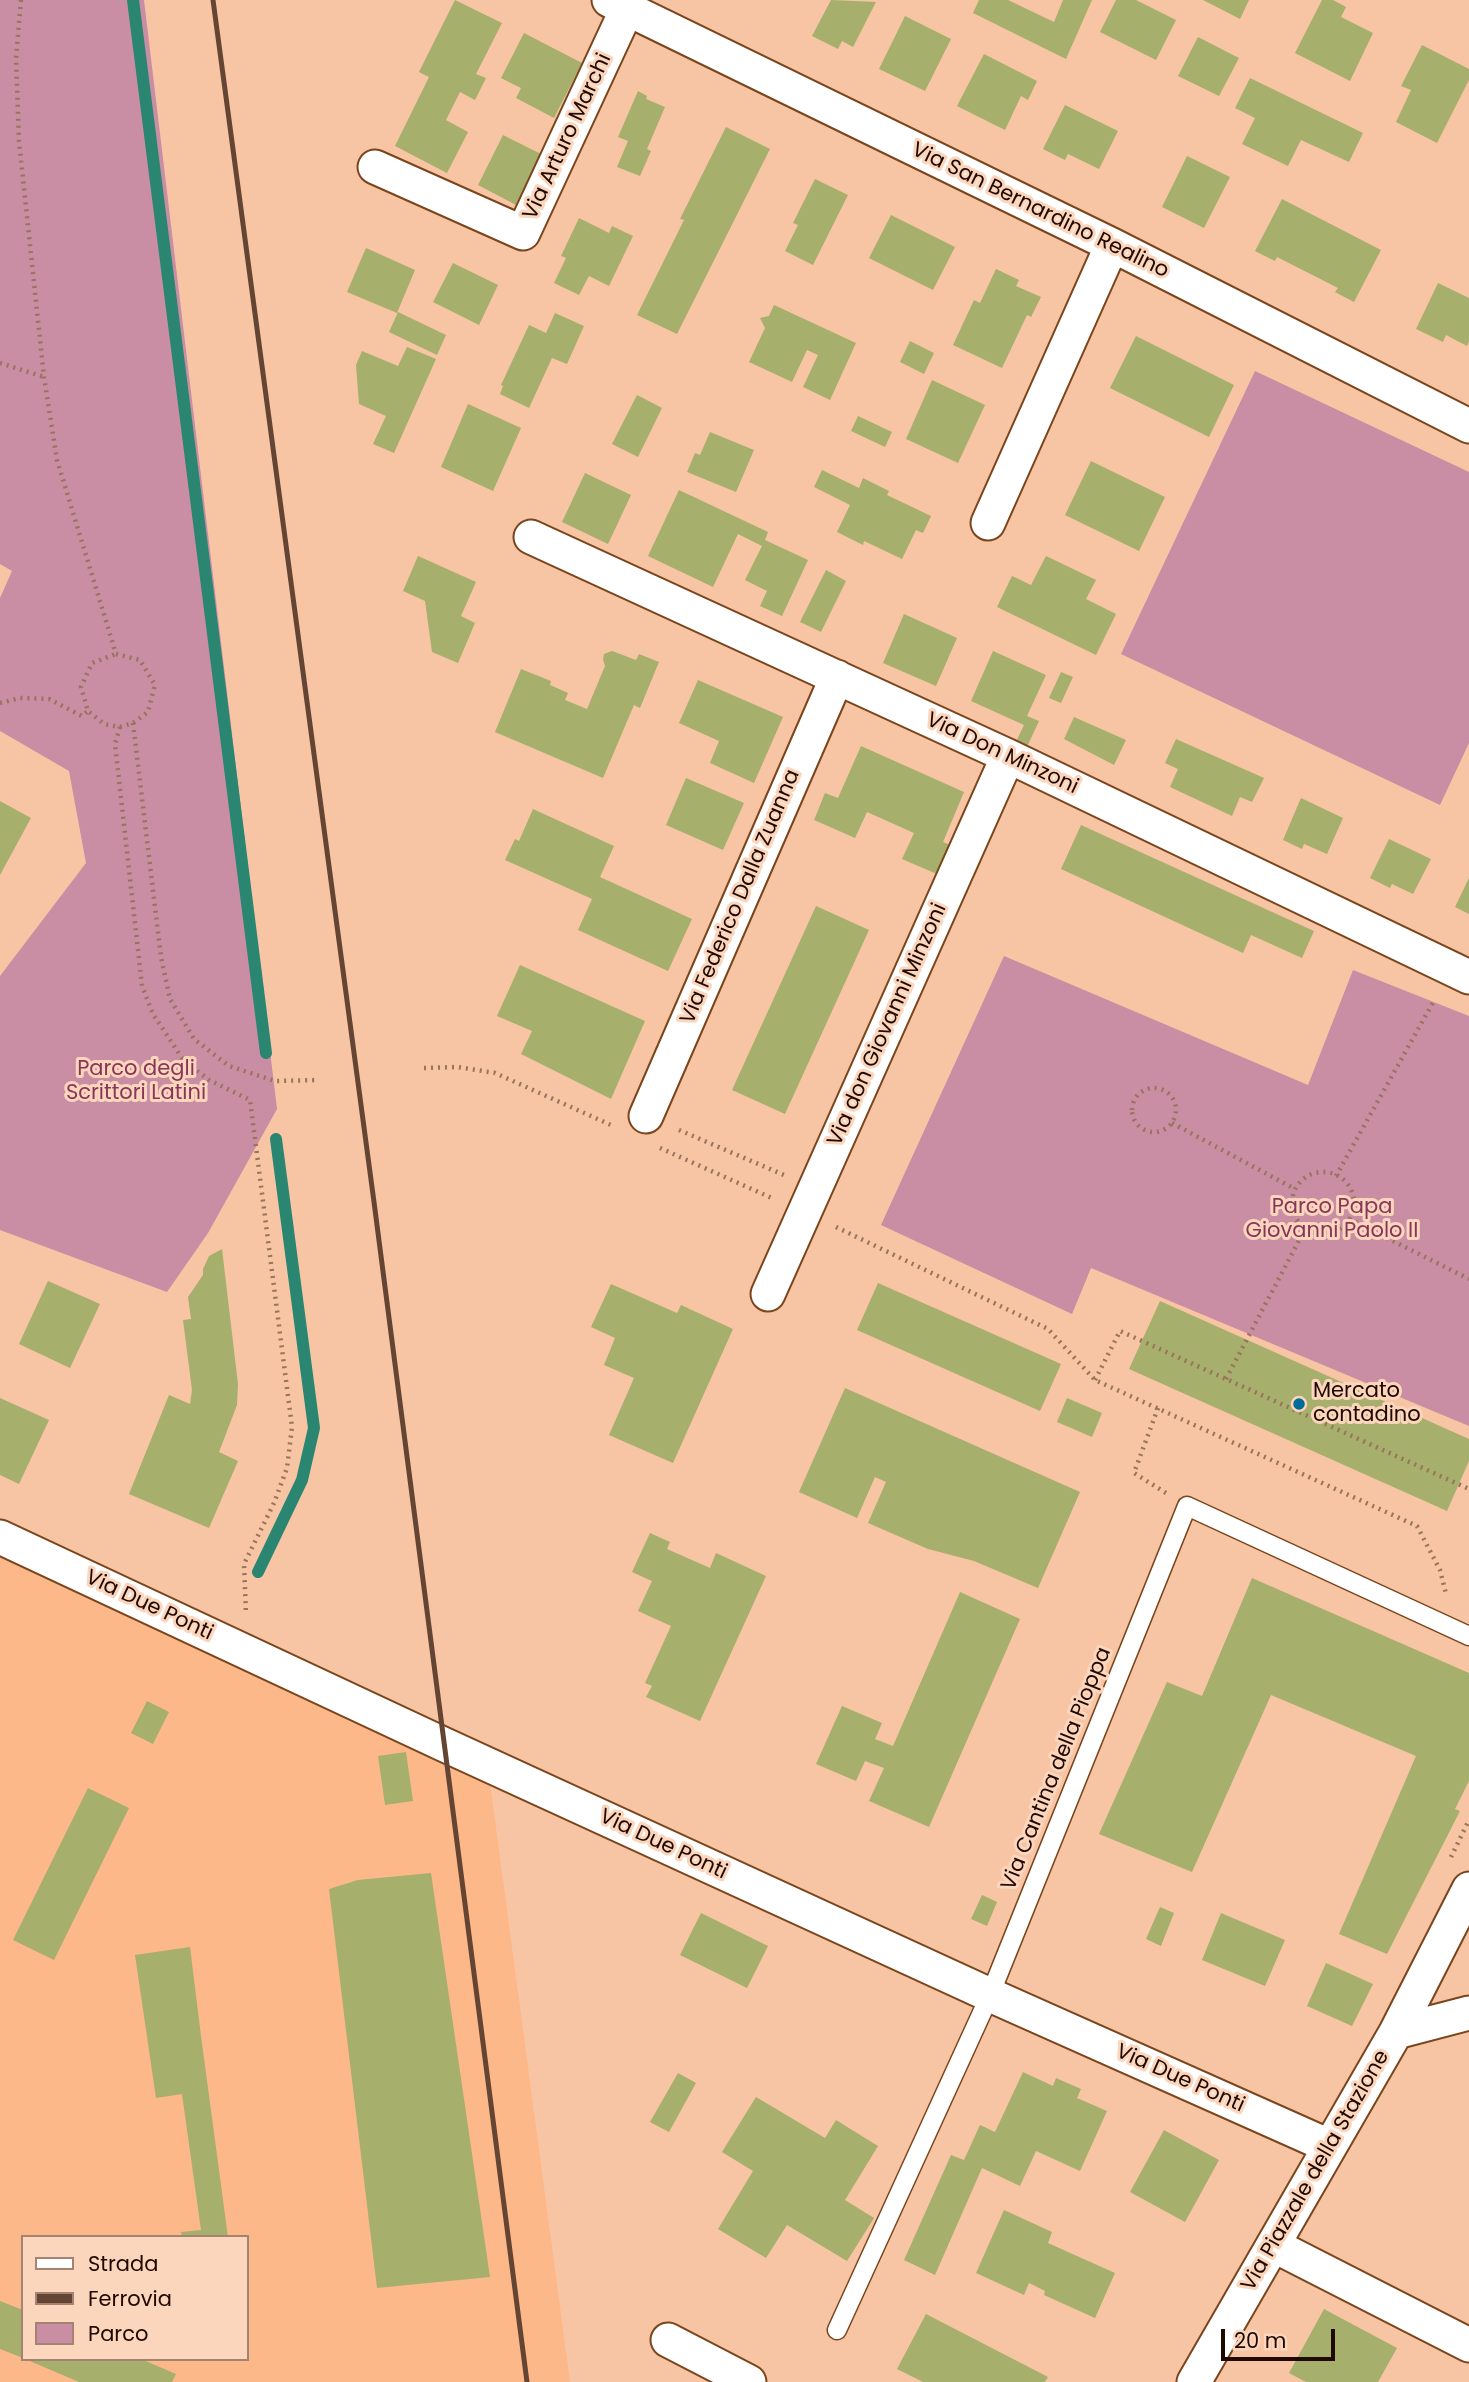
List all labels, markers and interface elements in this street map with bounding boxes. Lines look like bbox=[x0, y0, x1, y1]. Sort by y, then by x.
street label: Via Arturo Marchi bbox=[518, 50, 618, 224]
street label: Via San Bernardino Realino bbox=[907, 138, 1173, 284]
street label: Via Don Minzoni bbox=[922, 708, 1082, 800]
street label: Via Federico Dalla Zuanna bbox=[676, 766, 806, 1028]
street label: Via don Giovanni Minzoni bbox=[823, 900, 953, 1150]
park label: Parco degli Scrittori Latini bbox=[66, 1057, 206, 1107]
park label: Parco Papa Giovanni Paolo II bbox=[1246, 1195, 1418, 1245]
place label: Mercato contadino bbox=[1313, 1379, 1421, 1429]
marker: Mercato contadino bbox=[1291, 1396, 1307, 1412]
street label: Via Due Ponti bbox=[81, 1565, 217, 1647]
street label: Via Cantina della Pioppa bbox=[997, 1644, 1117, 1894]
street label: Via Due Ponti bbox=[595, 1804, 731, 1886]
street label: Via Due Ponti bbox=[1112, 2039, 1248, 2119]
street label: Via Piazzale della Stazione bbox=[1237, 2046, 1395, 2296]
legend bbox=[21, 2235, 248, 2361]
text: Strada bbox=[88, 2249, 158, 2278]
text: Ferrovia bbox=[88, 2284, 172, 2313]
scale bar bbox=[1224, 2316, 1338, 2360]
text: Parco bbox=[88, 2319, 148, 2348]
text: 20 m bbox=[1234, 2326, 1287, 2355]

